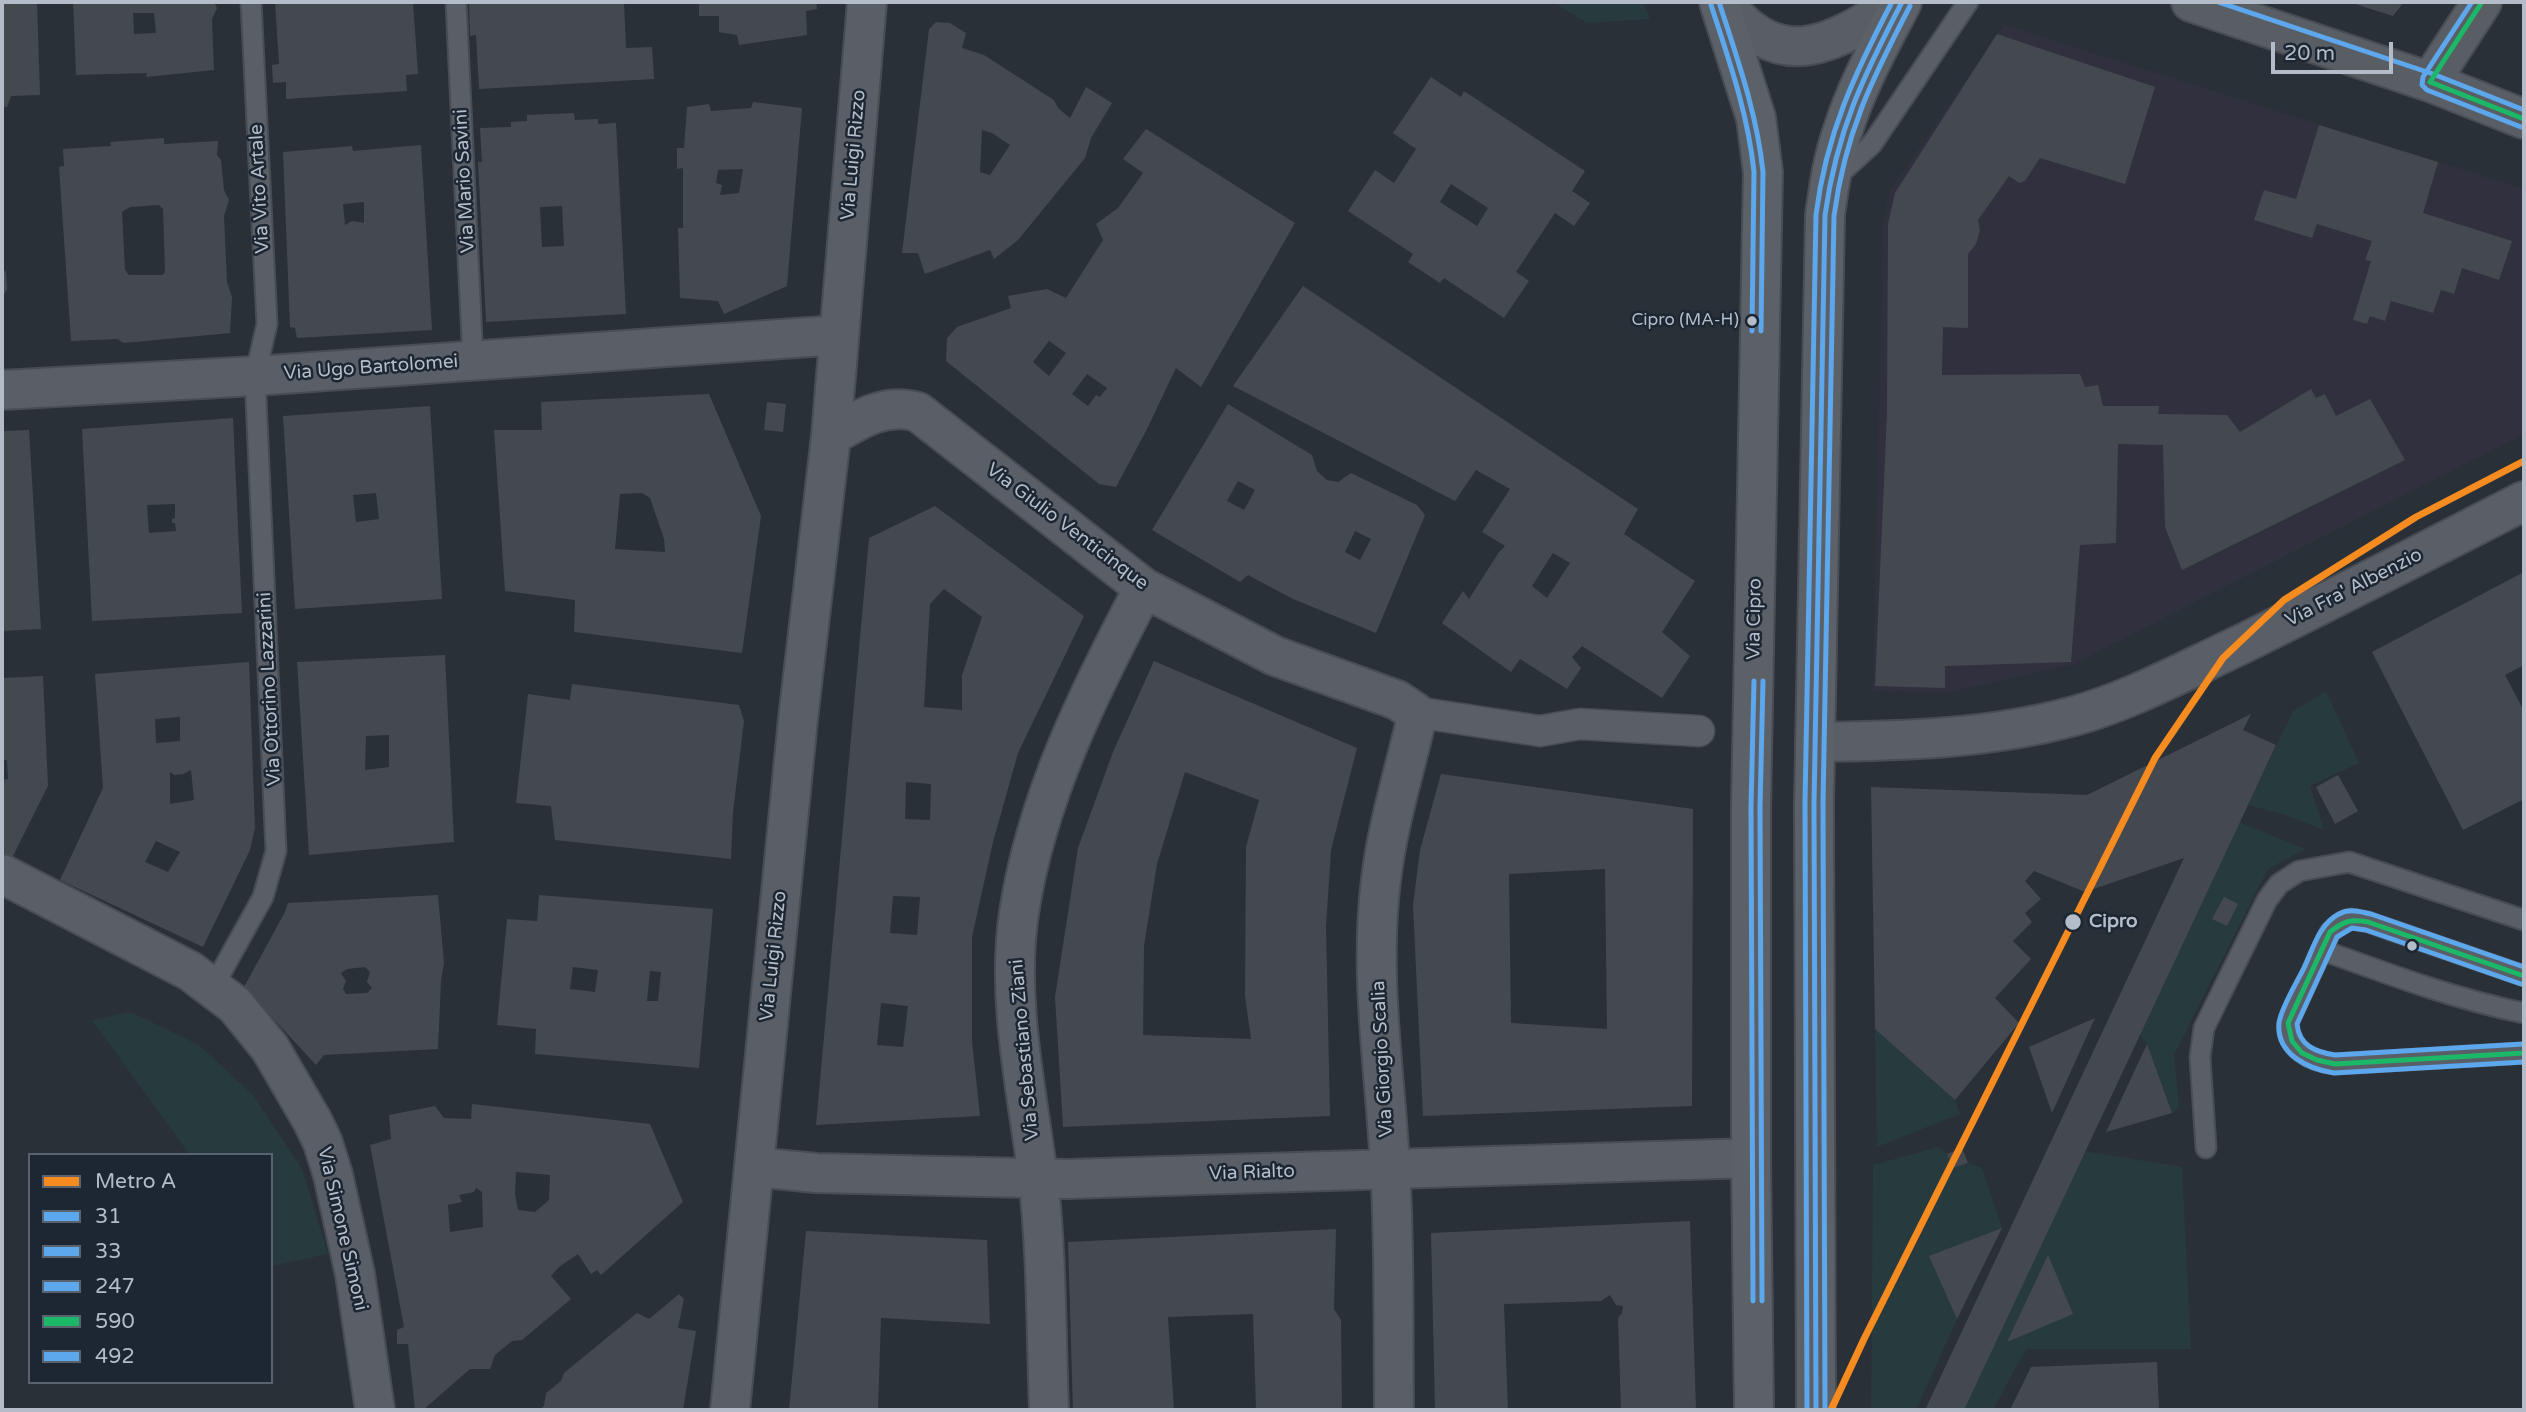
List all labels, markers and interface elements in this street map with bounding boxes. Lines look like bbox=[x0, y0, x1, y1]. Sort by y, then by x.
scale bar bbox=[2274, 28, 2396, 72]
text: 20 m bbox=[2284, 41, 2335, 66]
street label: Via Luigi Rizzo bbox=[837, 89, 871, 221]
street label: Via Mario Savini bbox=[450, 108, 480, 254]
street label: Via Vito Artale bbox=[245, 124, 275, 254]
place label: Cipro (MA-H) bbox=[1631, 311, 1739, 331]
marker: Cipro (MA-H) bbox=[1745, 314, 1759, 328]
street label: Via Ugo Bartolomei bbox=[283, 351, 459, 385]
street label: Via Giulio Venticinque bbox=[981, 459, 1153, 595]
street label: Via Fra' Albenzio bbox=[2282, 544, 2426, 632]
street label: Via Cipro bbox=[1743, 578, 1767, 660]
street label: Via Ottorino Lazzarini bbox=[254, 591, 286, 787]
street label: Via Luigi Rizzo bbox=[756, 890, 792, 1022]
place label: Cipro bbox=[2089, 911, 2137, 933]
marker: Cipro bbox=[2063, 912, 2083, 932]
unlabelled marker bbox=[2405, 939, 2419, 953]
street label: Via Sebastiano Ziani bbox=[1006, 958, 1044, 1142]
street label: Via Giorgio Scalia bbox=[1368, 980, 1398, 1138]
street label: Via Simone Simoni bbox=[312, 1145, 372, 1313]
legend bbox=[28, 1153, 273, 1384]
street label: Via Rialto bbox=[1209, 1160, 1295, 1186]
text: Metro A bbox=[95, 1169, 177, 1194]
text: 31 bbox=[95, 1204, 121, 1229]
text: 33 bbox=[95, 1239, 121, 1264]
text: 247 bbox=[95, 1274, 135, 1299]
text: 590 bbox=[95, 1309, 135, 1334]
text: 492 bbox=[95, 1344, 135, 1369]

